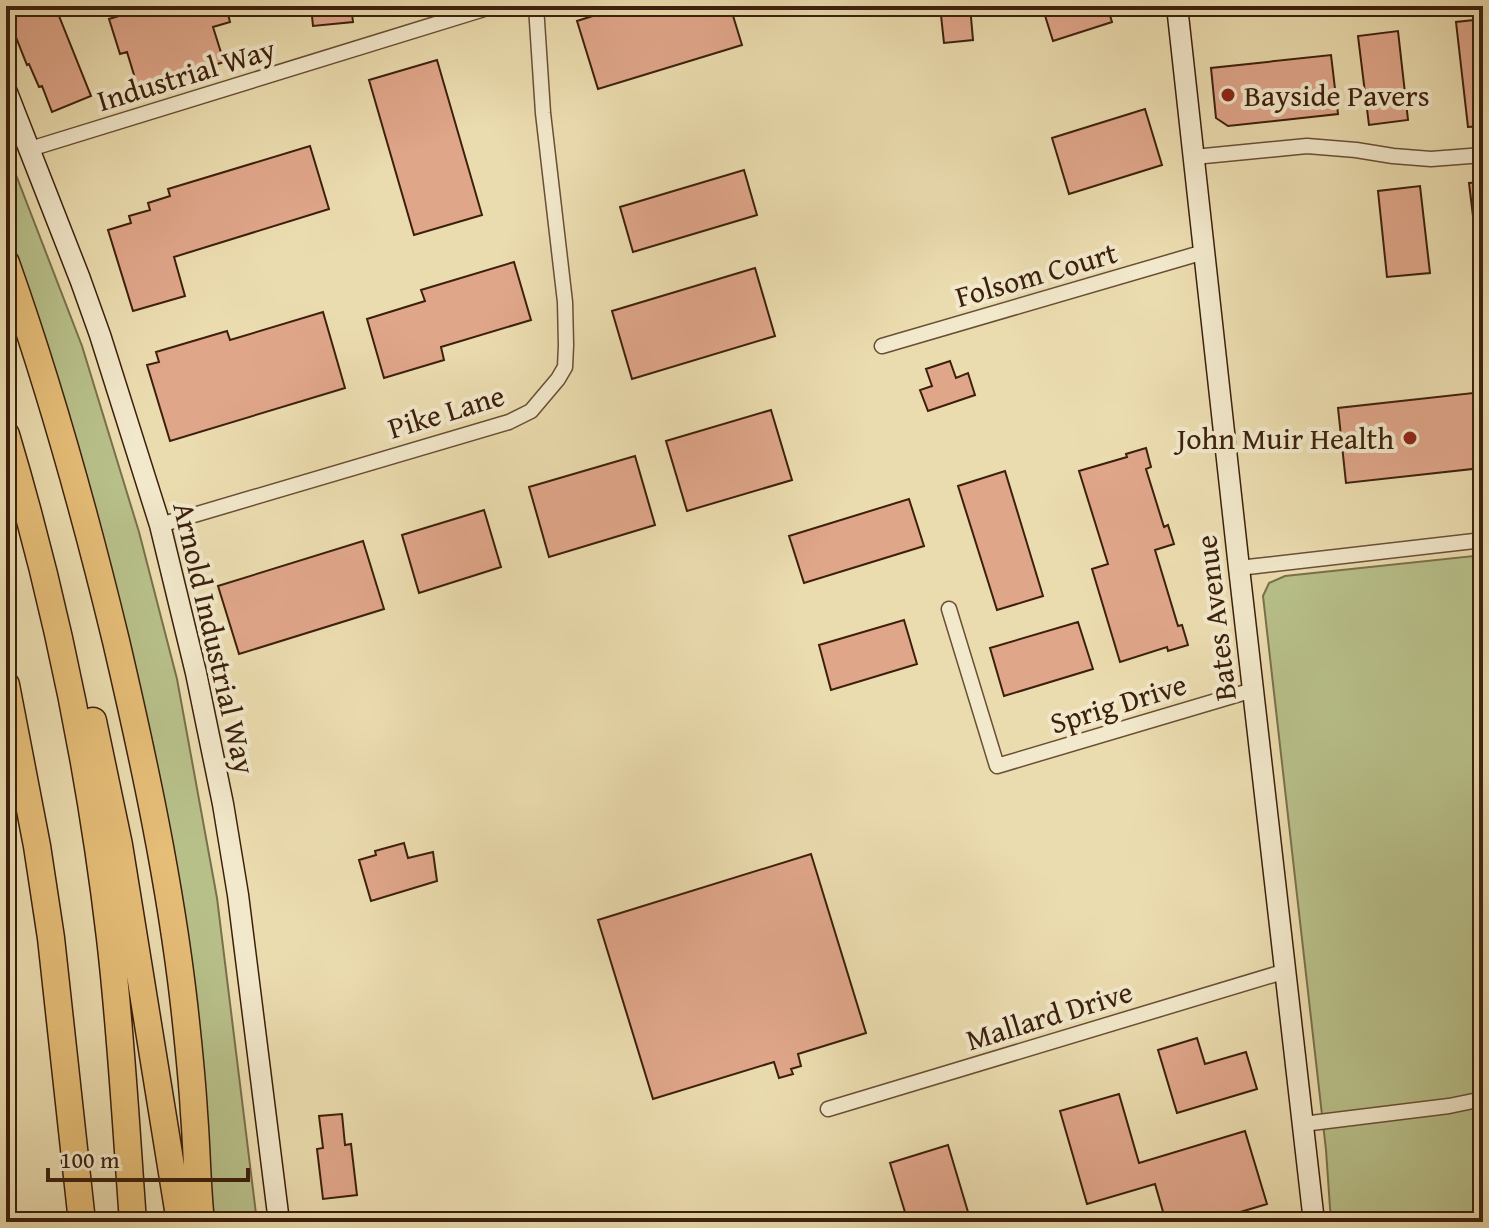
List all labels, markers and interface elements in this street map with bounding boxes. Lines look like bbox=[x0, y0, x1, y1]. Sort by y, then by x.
street label: Industrial Way bbox=[91, 26, 281, 122]
place label: Bayside Pavers bbox=[1244, 73, 1430, 117]
marker: Bayside Pavers bbox=[1219, 86, 1237, 104]
street label: Folsom Court bbox=[950, 230, 1122, 318]
street label: Pike Lane bbox=[382, 372, 510, 450]
place label: John Muir Health bbox=[1173, 416, 1394, 460]
marker: John Muir Health bbox=[1401, 429, 1419, 447]
street label: Arnold Industrial Way bbox=[162, 498, 268, 778]
street label: Bates Avenue bbox=[1183, 533, 1247, 703]
street label: Sprig Drive bbox=[1044, 661, 1192, 745]
street label: Mallard Drive bbox=[960, 969, 1138, 1061]
scale bar bbox=[48, 1132, 248, 1182]
text: 100 m bbox=[60, 1142, 120, 1177]

